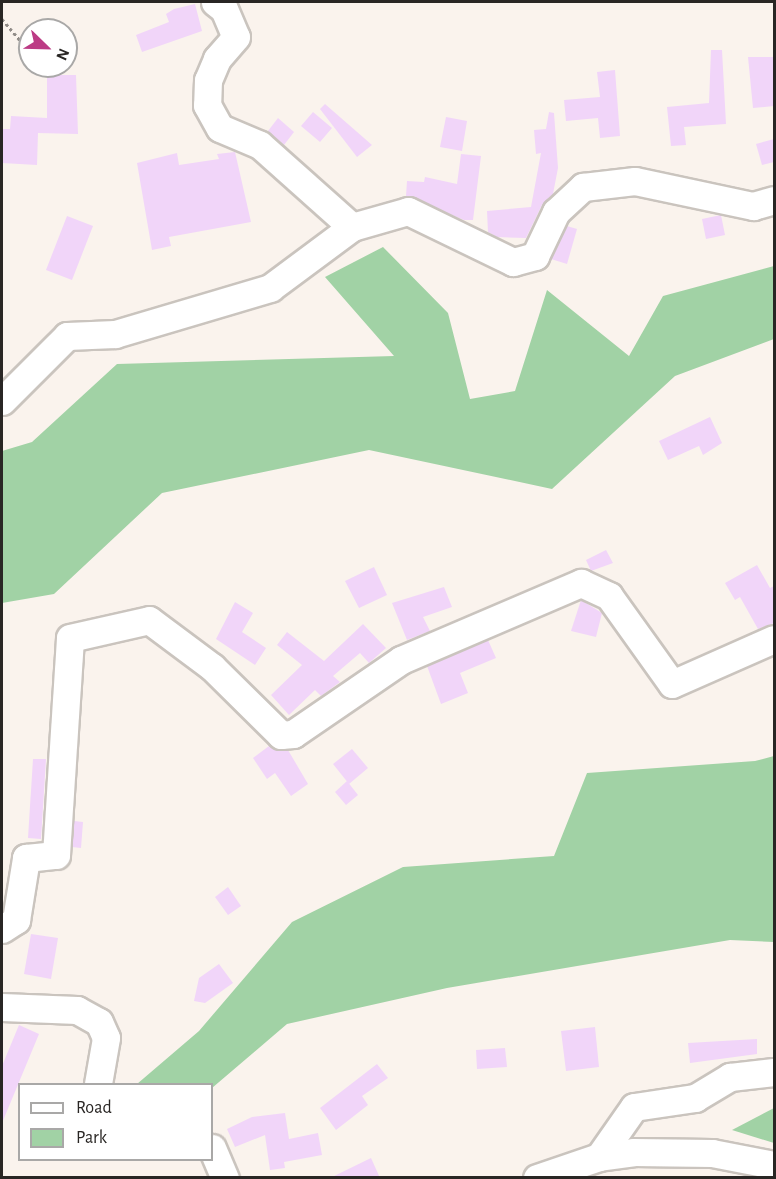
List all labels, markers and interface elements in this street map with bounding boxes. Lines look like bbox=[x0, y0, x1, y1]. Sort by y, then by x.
north arrow bbox=[18, 18, 78, 78]
text: N bbox=[53, 46, 72, 62]
legend bbox=[18, 1083, 213, 1161]
text: Road bbox=[76, 1099, 112, 1117]
text: Park bbox=[76, 1129, 107, 1147]

